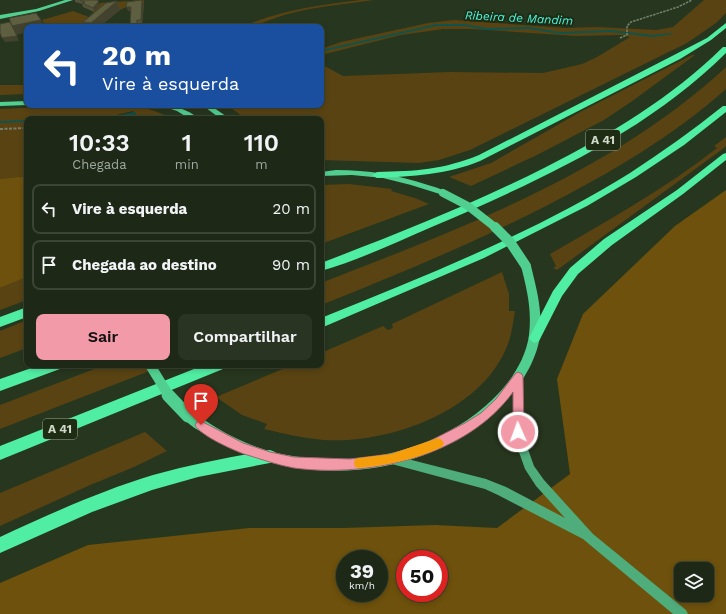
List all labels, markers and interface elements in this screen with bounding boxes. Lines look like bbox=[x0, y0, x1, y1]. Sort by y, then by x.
water label: Ribeira de Mandim bbox=[465, 8, 573, 28]
text: 20 m bbox=[102, 39, 171, 72]
icon: left bbox=[36, 40, 88, 92]
text: Vire à esquerda bbox=[102, 73, 239, 94]
text: 10:33 bbox=[69, 129, 130, 157]
text: 1 bbox=[182, 129, 192, 157]
text: 110 bbox=[244, 129, 279, 157]
road number: A 41 bbox=[586, 130, 620, 150]
text: Chegada bbox=[72, 157, 127, 172]
text: min bbox=[175, 157, 199, 172]
text: m bbox=[255, 157, 268, 172]
icon: left bbox=[38, 198, 60, 220]
text: Vire à esquerda bbox=[72, 200, 187, 218]
text: 20 m bbox=[273, 200, 310, 218]
icon: arrive bbox=[38, 254, 60, 276]
text: Chegada ao destino bbox=[72, 256, 217, 274]
text: 90 m bbox=[272, 256, 310, 274]
button: Sair bbox=[36, 314, 170, 360]
button: Compartilhar bbox=[178, 314, 312, 360]
pin bbox=[184, 384, 218, 425]
icon: arrive bbox=[190, 390, 212, 412]
position arrow bbox=[497, 411, 539, 453]
road number: A 41 bbox=[43, 419, 77, 439]
speed limit sign: 50 bbox=[396, 550, 448, 602]
text: 39 bbox=[350, 559, 374, 583]
map controls bbox=[674, 562, 714, 602]
button: layers bbox=[674, 562, 714, 602]
text: km/h bbox=[349, 580, 375, 591]

